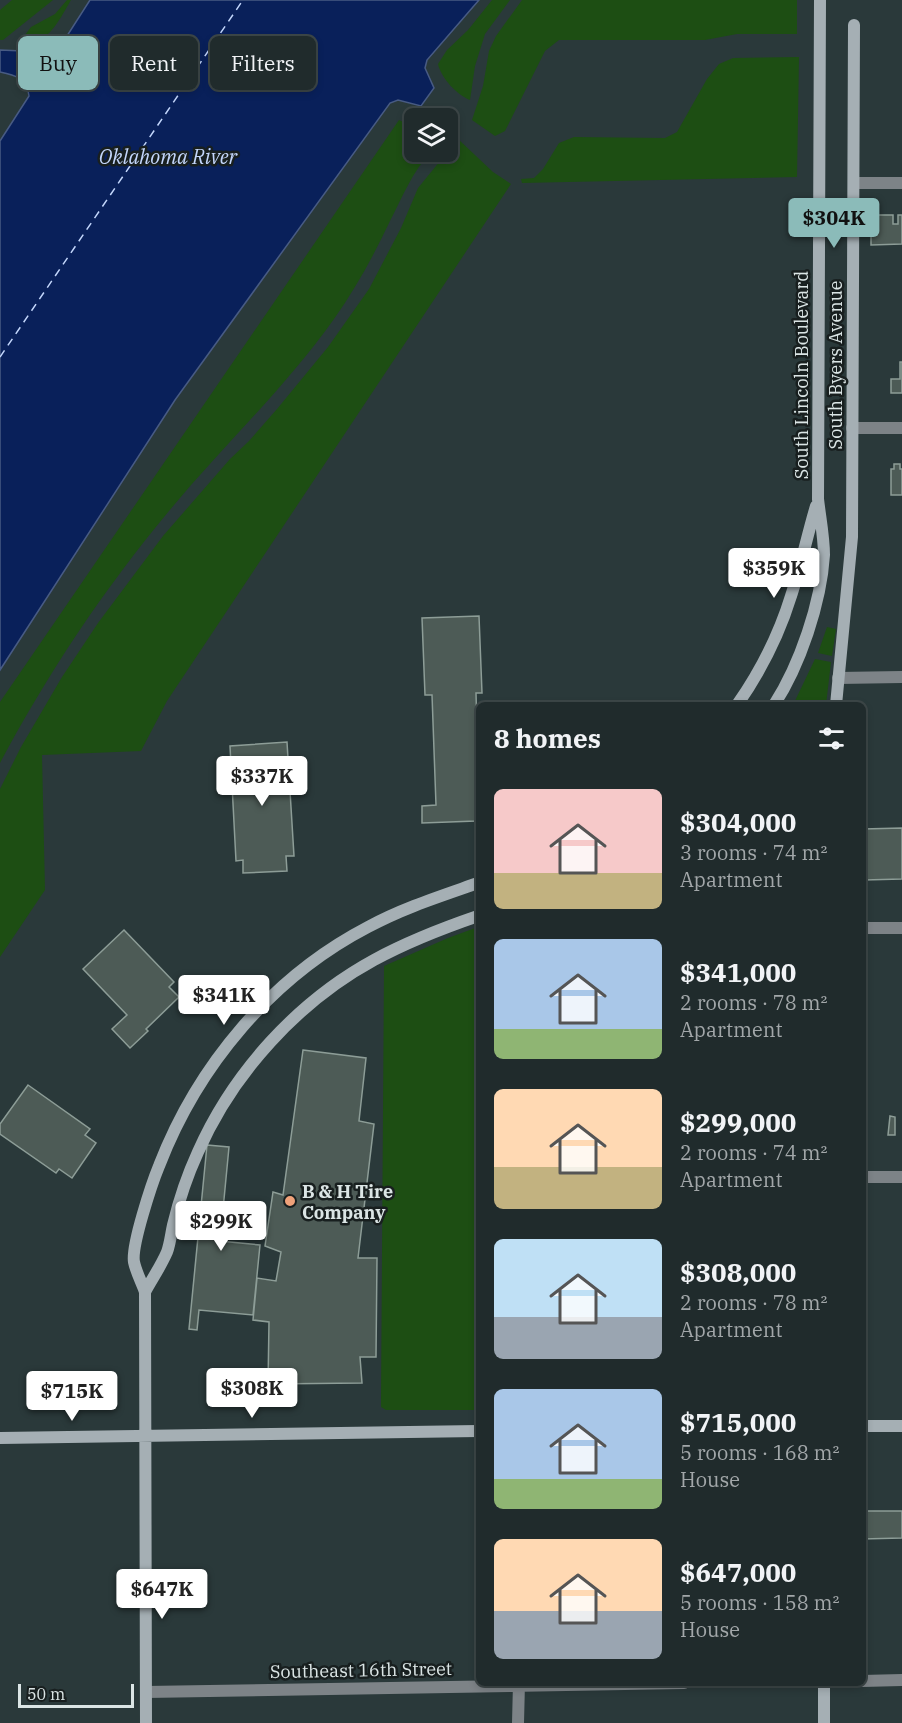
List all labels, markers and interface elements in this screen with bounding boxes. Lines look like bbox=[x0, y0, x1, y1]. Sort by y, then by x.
chip: Buy bbox=[18, 36, 98, 90]
chip: Rent bbox=[110, 36, 198, 90]
chip: Filters bbox=[210, 36, 316, 90]
map controls bbox=[404, 108, 458, 162]
button: layers bbox=[404, 108, 458, 162]
water label: Oklahoma River bbox=[99, 143, 239, 170]
pin: $304K bbox=[792, 198, 876, 249]
text: $304K bbox=[802, 204, 866, 231]
street label: South Lincoln Boulevard bbox=[790, 271, 813, 479]
street label: South Byers Avenue bbox=[824, 281, 847, 449]
pin: $359K bbox=[732, 548, 816, 599]
text: $359K bbox=[742, 554, 806, 581]
text: 8 homes bbox=[494, 721, 601, 755]
icon: filters bbox=[815, 722, 848, 755]
pin: $337K bbox=[220, 756, 304, 807]
text: $337K bbox=[230, 762, 294, 789]
text: $304,000 bbox=[680, 805, 796, 839]
icon: home bbox=[542, 813, 614, 885]
text: 3 rooms · 74 m² bbox=[680, 839, 827, 866]
text: Apartment bbox=[680, 866, 783, 893]
text: $341,000 bbox=[680, 955, 796, 989]
icon: home bbox=[542, 963, 614, 1035]
pin: $341K bbox=[182, 975, 266, 1026]
text: $341K bbox=[192, 981, 256, 1008]
text: 2 rooms · 78 m² bbox=[680, 989, 827, 1016]
text: Apartment bbox=[680, 1016, 783, 1043]
text: $299,000 bbox=[680, 1105, 796, 1139]
icon: home bbox=[542, 1113, 614, 1185]
text: 2 rooms · 74 m² bbox=[680, 1139, 827, 1166]
text: Apartment bbox=[680, 1166, 783, 1193]
place label: B & H Tire Company bbox=[302, 1180, 393, 1224]
marker: B & H Tire Company bbox=[283, 1194, 297, 1208]
pin: $299K bbox=[179, 1201, 263, 1252]
text: $299K bbox=[189, 1207, 253, 1234]
text: $308,000 bbox=[680, 1255, 796, 1289]
icon: home bbox=[542, 1263, 614, 1335]
text: 2 rooms · 78 m² bbox=[680, 1289, 827, 1316]
text: Apartment bbox=[680, 1316, 783, 1343]
pin: $308K bbox=[210, 1368, 294, 1419]
pin: $715K bbox=[30, 1371, 114, 1422]
text: $308K bbox=[220, 1374, 284, 1401]
text: $715K bbox=[40, 1377, 104, 1404]
text: $715,000 bbox=[680, 1405, 796, 1439]
icon: home bbox=[542, 1413, 614, 1485]
text: 5 rooms · 168 m² bbox=[680, 1439, 839, 1466]
text: House bbox=[680, 1466, 740, 1493]
text: $647,000 bbox=[680, 1555, 796, 1589]
icon: home bbox=[542, 1563, 614, 1635]
pin: $647K bbox=[120, 1569, 204, 1620]
text: $647K bbox=[130, 1575, 194, 1602]
text: 5 rooms · 158 m² bbox=[680, 1589, 839, 1616]
text: House bbox=[680, 1616, 740, 1643]
street label: Southeast 16th Street bbox=[270, 1657, 452, 1683]
scale bar bbox=[18, 1681, 134, 1708]
text: 50 m bbox=[27, 1684, 65, 1704]

